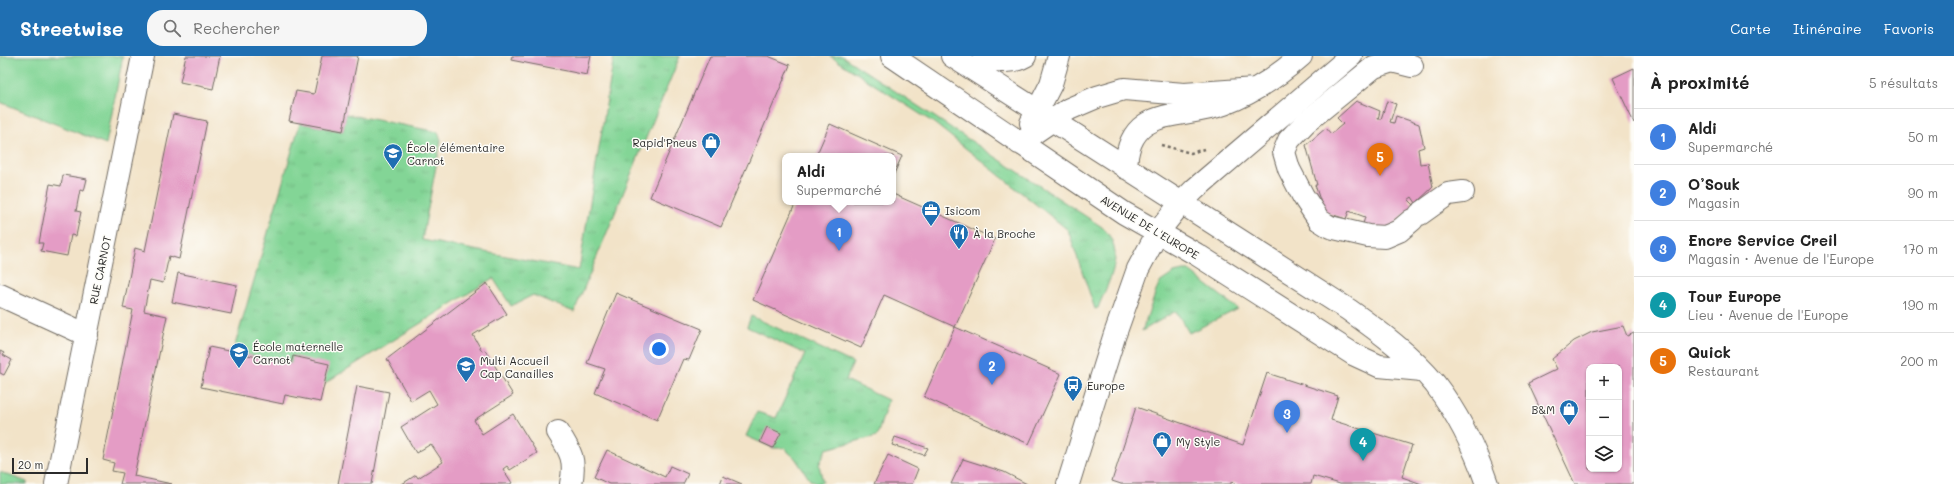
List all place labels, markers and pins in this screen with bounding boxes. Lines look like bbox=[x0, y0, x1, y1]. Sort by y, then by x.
shop icon: Rapid'Pneus bbox=[700, 131, 722, 159]
place label: Rapid'Pneus bbox=[633, 135, 697, 150]
place label: École élémentaire Carnot bbox=[407, 140, 505, 168]
school or university icon: École élémentaire Carnot bbox=[382, 142, 404, 170]
pin: 5 bbox=[1367, 143, 1393, 176]
office icon: Isicom bbox=[920, 199, 942, 227]
place label: Isicom bbox=[945, 203, 980, 218]
pin: 1 bbox=[826, 218, 852, 251]
restaurant icon: À la Broche bbox=[948, 222, 970, 250]
place label: À la Broche bbox=[973, 226, 1036, 241]
place label: École maternelle Carnot bbox=[253, 339, 344, 367]
school or university icon: École maternelle Carnot bbox=[228, 341, 250, 369]
pin: 2 bbox=[979, 352, 1005, 385]
place label: Multi Accueil Cap Canailles bbox=[480, 353, 554, 381]
school or university icon: Multi Accueil Cap Canailles bbox=[455, 355, 477, 383]
bus stop icon: Europe bbox=[1062, 374, 1084, 402]
place label: Europe bbox=[1087, 378, 1125, 393]
shop icon: B&M bbox=[1558, 398, 1580, 426]
pin: 3 bbox=[1274, 400, 1300, 433]
place label: B&M bbox=[1531, 402, 1555, 417]
pin: 4 bbox=[1350, 428, 1376, 461]
shop icon: My Style bbox=[1151, 430, 1173, 458]
place label: My Style bbox=[1176, 434, 1221, 449]

